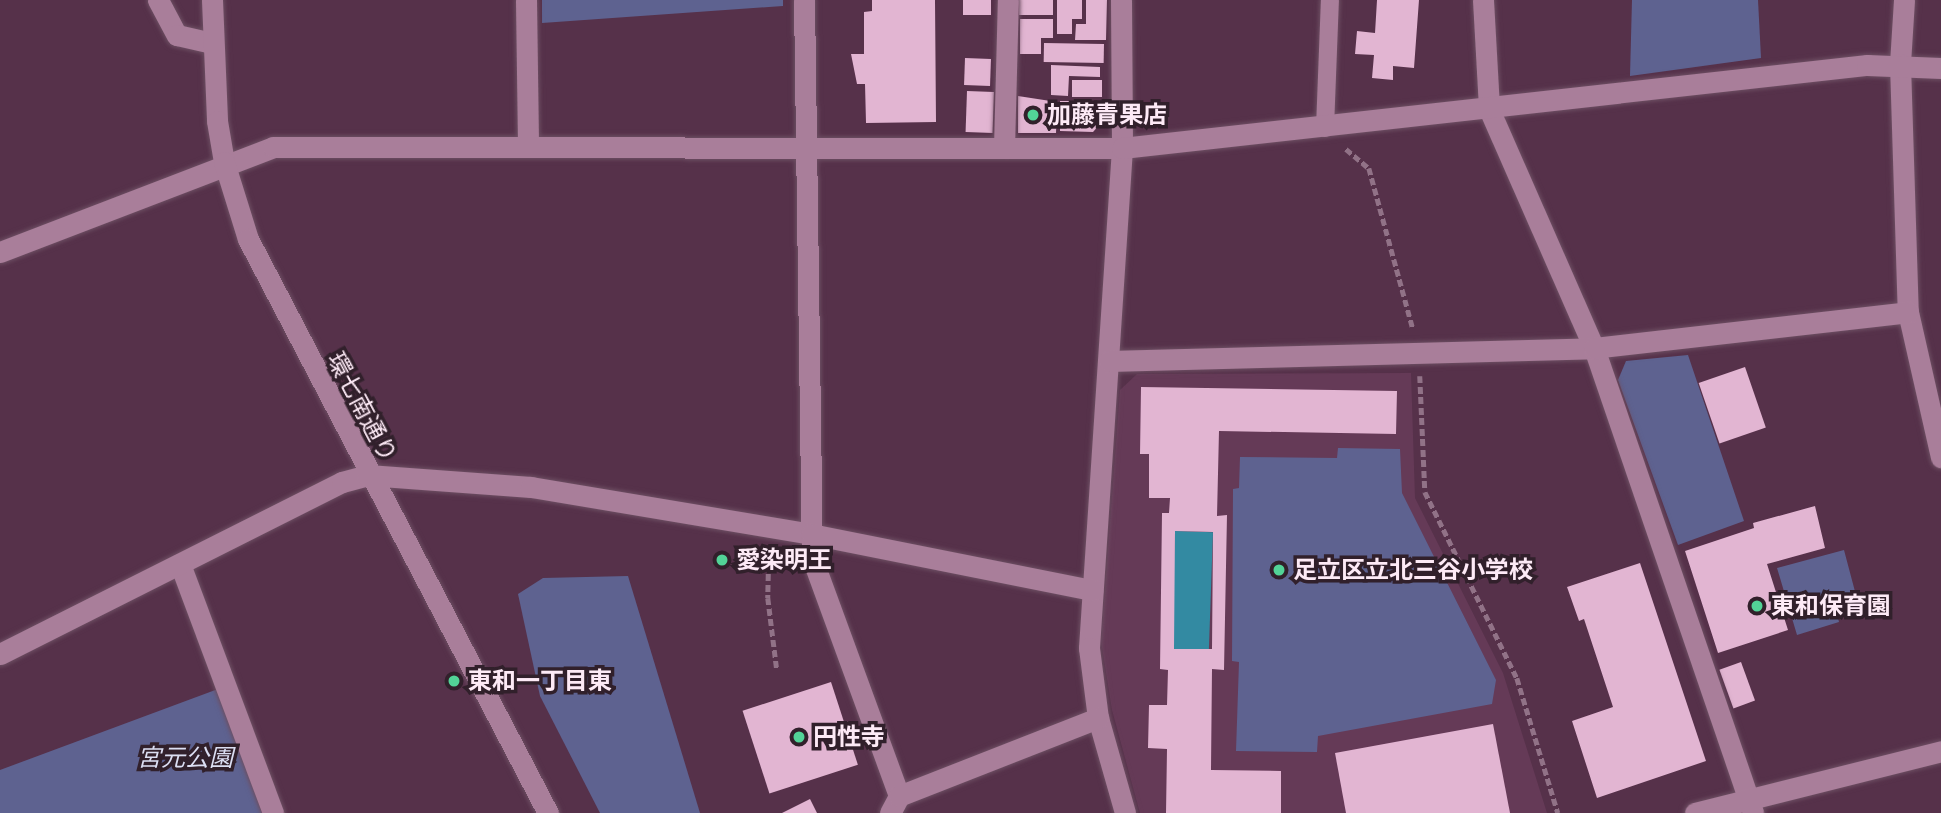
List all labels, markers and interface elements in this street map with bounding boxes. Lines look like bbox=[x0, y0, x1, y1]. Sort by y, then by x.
place label: 加藤青果店 bbox=[1047, 101, 1167, 129]
marker: 加藤青果店 bbox=[1025, 107, 1041, 123]
street label: 環七南通り bbox=[321, 347, 403, 467]
place label: 愛染明王 bbox=[736, 546, 832, 574]
marker: 愛染明王 bbox=[714, 552, 730, 568]
place label: 足立区立北三谷小学校 bbox=[1293, 556, 1533, 584]
marker: 足立区立北三谷小学校 bbox=[1271, 562, 1287, 578]
place label: 東和保育園 bbox=[1771, 592, 1891, 620]
marker: 東和保育園 bbox=[1749, 598, 1765, 614]
place label: 東和一丁目東 bbox=[468, 667, 612, 695]
marker: 東和一丁目東 bbox=[446, 673, 462, 689]
place label: 円性寺 bbox=[813, 723, 885, 751]
marker: 円性寺 bbox=[791, 729, 807, 745]
park label: 宮元公園 bbox=[137, 744, 233, 772]

